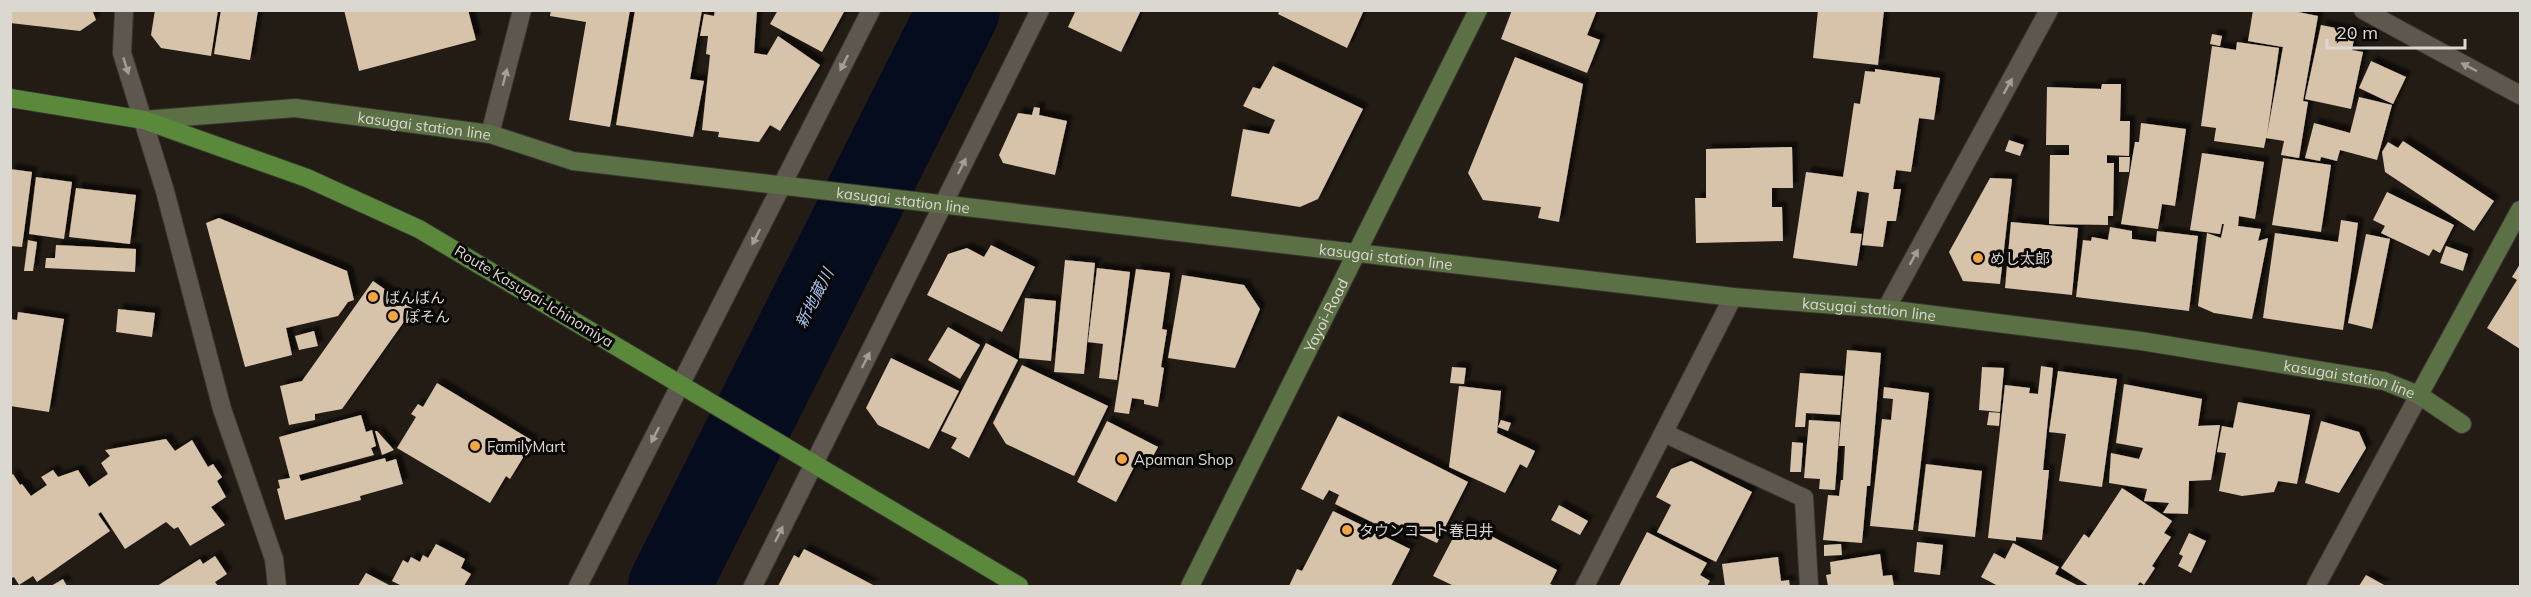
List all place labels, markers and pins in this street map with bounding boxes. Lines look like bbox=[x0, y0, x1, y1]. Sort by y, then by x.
place label: めし太郎 bbox=[1990, 249, 2050, 268]
marker: めし太郎 bbox=[1971, 251, 1985, 265]
place label: ばんばん bbox=[385, 288, 445, 307]
marker: ばんばん bbox=[366, 290, 380, 304]
place label: ぽそん bbox=[405, 307, 450, 326]
marker: ぽそん bbox=[386, 309, 400, 323]
place label: FamilyMart bbox=[487, 437, 565, 456]
marker: FamilyMart bbox=[468, 439, 482, 453]
place label: Apaman Shop bbox=[1134, 450, 1234, 469]
marker: Apaman Shop bbox=[1115, 452, 1129, 466]
place label: タウンコート春日井 bbox=[1359, 521, 1494, 540]
marker: タウンコート春日井 bbox=[1340, 523, 1354, 537]

